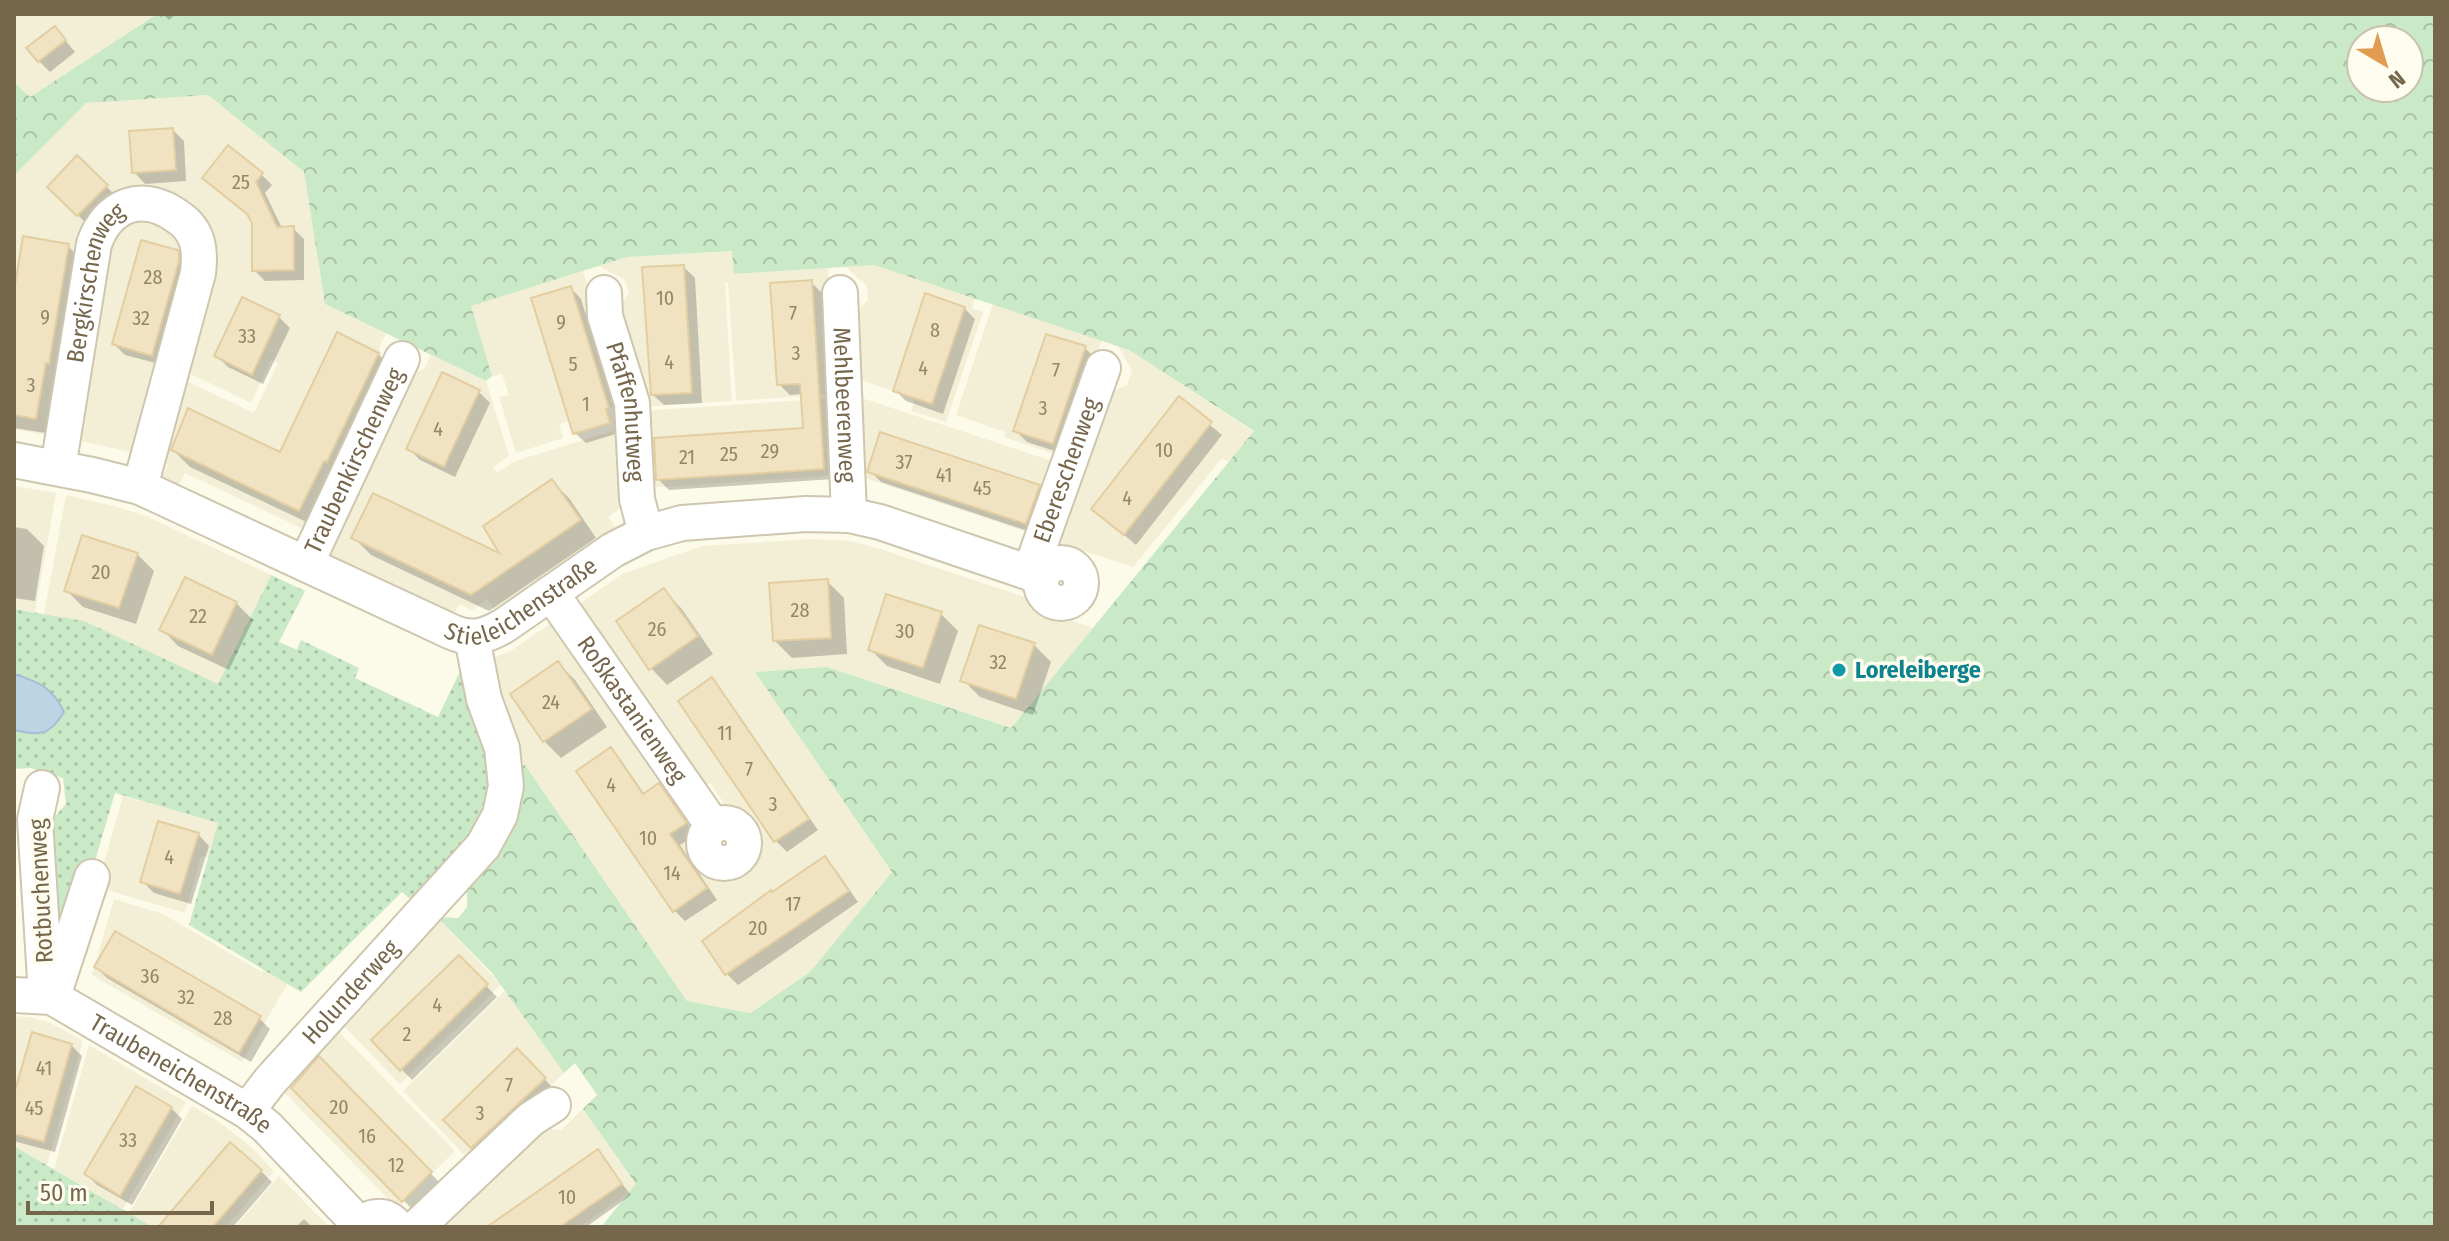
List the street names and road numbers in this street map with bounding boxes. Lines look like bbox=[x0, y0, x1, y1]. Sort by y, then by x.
street label: Bergkirschenweg bbox=[61, 196, 130, 365]
street label: Mehlbeerenweg bbox=[827, 327, 862, 484]
street label: Pfaffenhutweg bbox=[600, 339, 650, 483]
street label: Traubenkirschenweg bbox=[299, 363, 410, 558]
street label: Ebereschenweg bbox=[1028, 393, 1105, 547]
street label: Stieleichenstraße bbox=[440, 552, 602, 651]
street label: Roßkastanienweg bbox=[571, 631, 693, 789]
street label: Rotbuchenweg bbox=[23, 817, 59, 964]
street label: Holunderweg bbox=[296, 934, 405, 1050]
street label: Traubeneichenstraße bbox=[85, 1008, 277, 1139]

